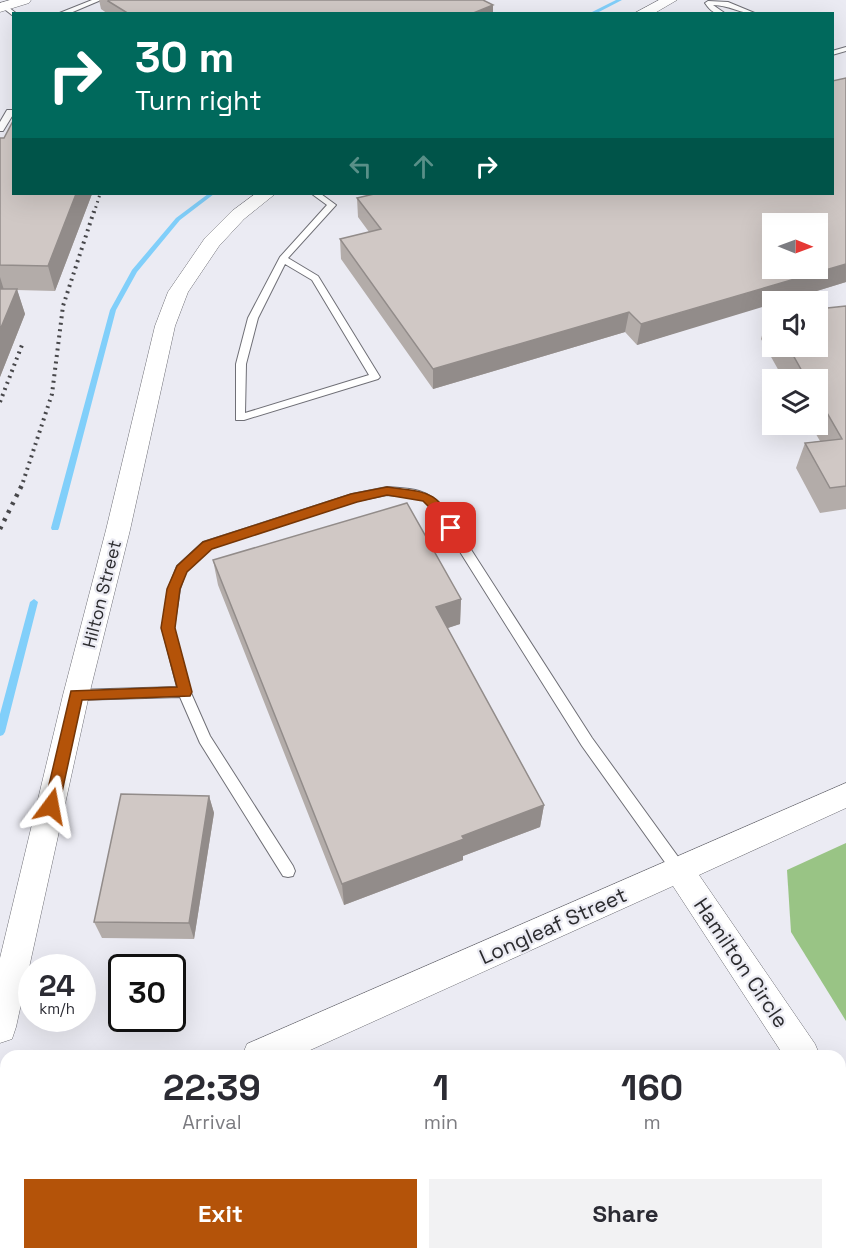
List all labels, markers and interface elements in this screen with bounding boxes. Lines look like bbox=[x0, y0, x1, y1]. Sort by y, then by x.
text: 30 m bbox=[135, 31, 234, 84]
icon: right bbox=[36, 36, 114, 114]
text: Turn right bbox=[135, 83, 262, 118]
icon: left bbox=[344, 150, 377, 183]
icon: ahead bbox=[407, 150, 440, 183]
icon: right bbox=[470, 150, 503, 183]
north arrow bbox=[762, 213, 828, 279]
map controls bbox=[762, 213, 828, 435]
button: sound bbox=[762, 291, 828, 357]
button: layers bbox=[762, 369, 828, 435]
pin bbox=[425, 502, 476, 553]
icon: arrive bbox=[434, 511, 467, 544]
street label: Hilton Street bbox=[77, 538, 126, 650]
position arrow bbox=[19, 774, 83, 838]
street label: Longleaf Street bbox=[475, 881, 631, 970]
street label: Hamilton Circle bbox=[688, 893, 795, 1033]
speed limit sign: 30 bbox=[108, 954, 186, 1032]
text: 24 bbox=[39, 966, 75, 1005]
text: km/h bbox=[39, 999, 75, 1018]
text: 22:39 bbox=[163, 1065, 261, 1111]
text: 1 bbox=[433, 1065, 449, 1111]
text: 160 bbox=[621, 1065, 683, 1111]
text: Arrival bbox=[182, 1109, 242, 1135]
text: min bbox=[424, 1109, 458, 1135]
text: m bbox=[643, 1109, 661, 1135]
button: Exit bbox=[24, 1179, 417, 1248]
button: Share bbox=[429, 1179, 822, 1248]

